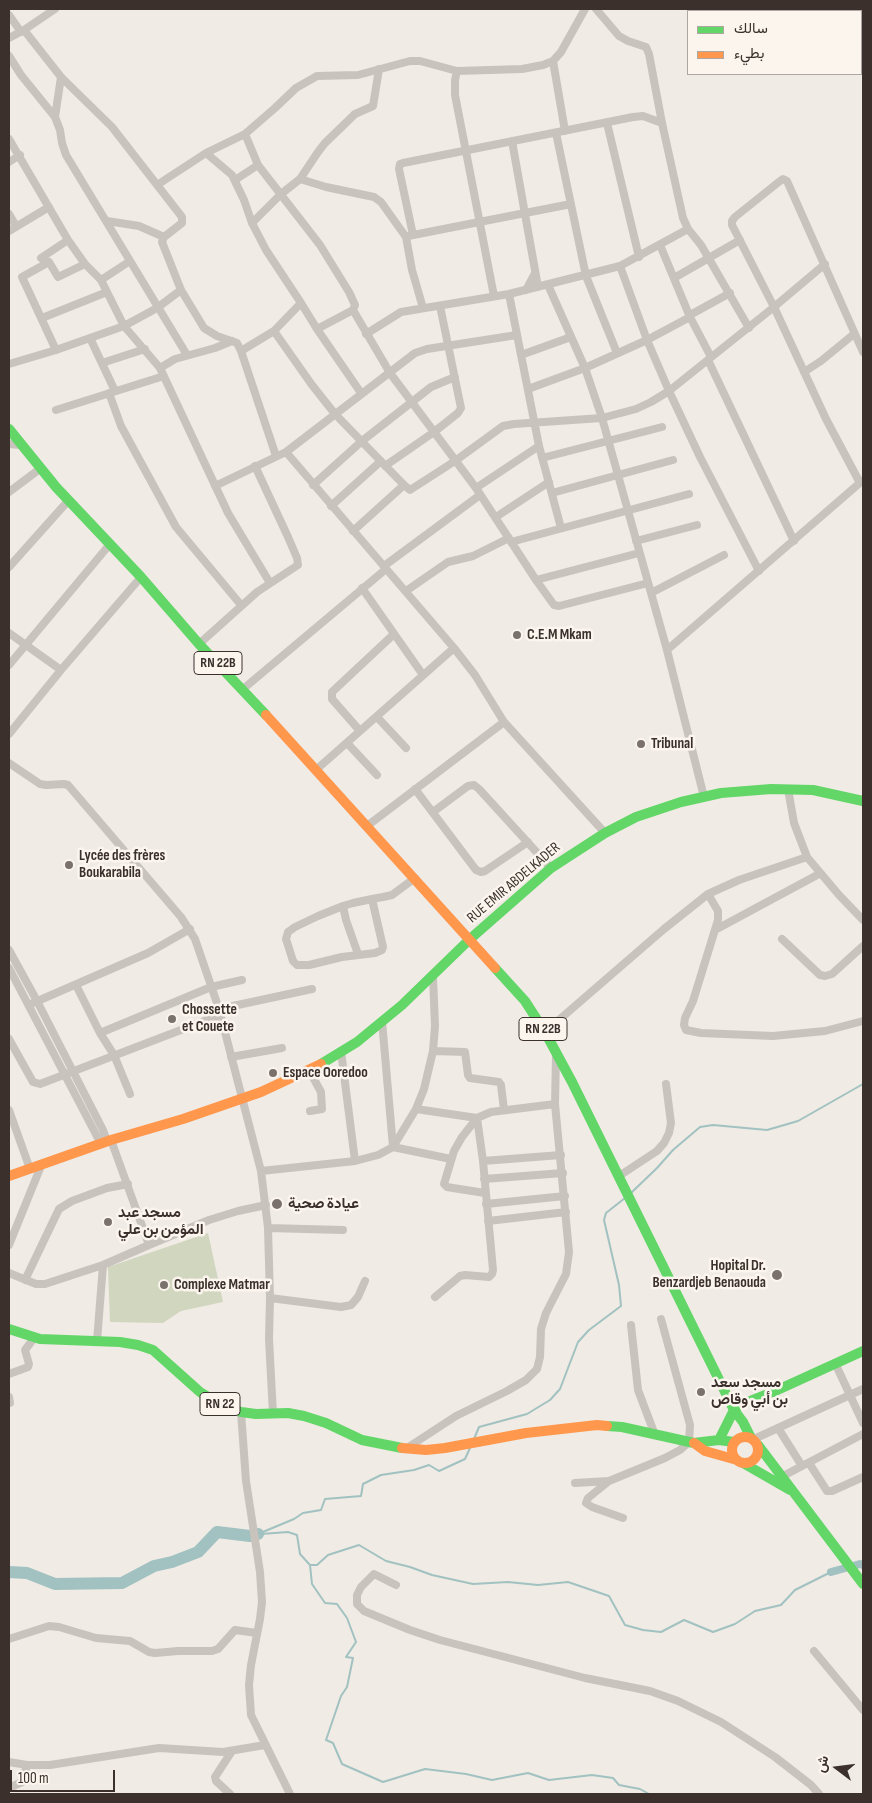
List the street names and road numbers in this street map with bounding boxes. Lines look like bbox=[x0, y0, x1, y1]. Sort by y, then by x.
road number: RN 22B bbox=[194, 651, 242, 674]
street label: RUE EMIR ABDELKADER bbox=[464, 839, 564, 927]
road number: RN 22B bbox=[519, 1018, 567, 1040]
road number: RN 22 bbox=[200, 1392, 240, 1416]

